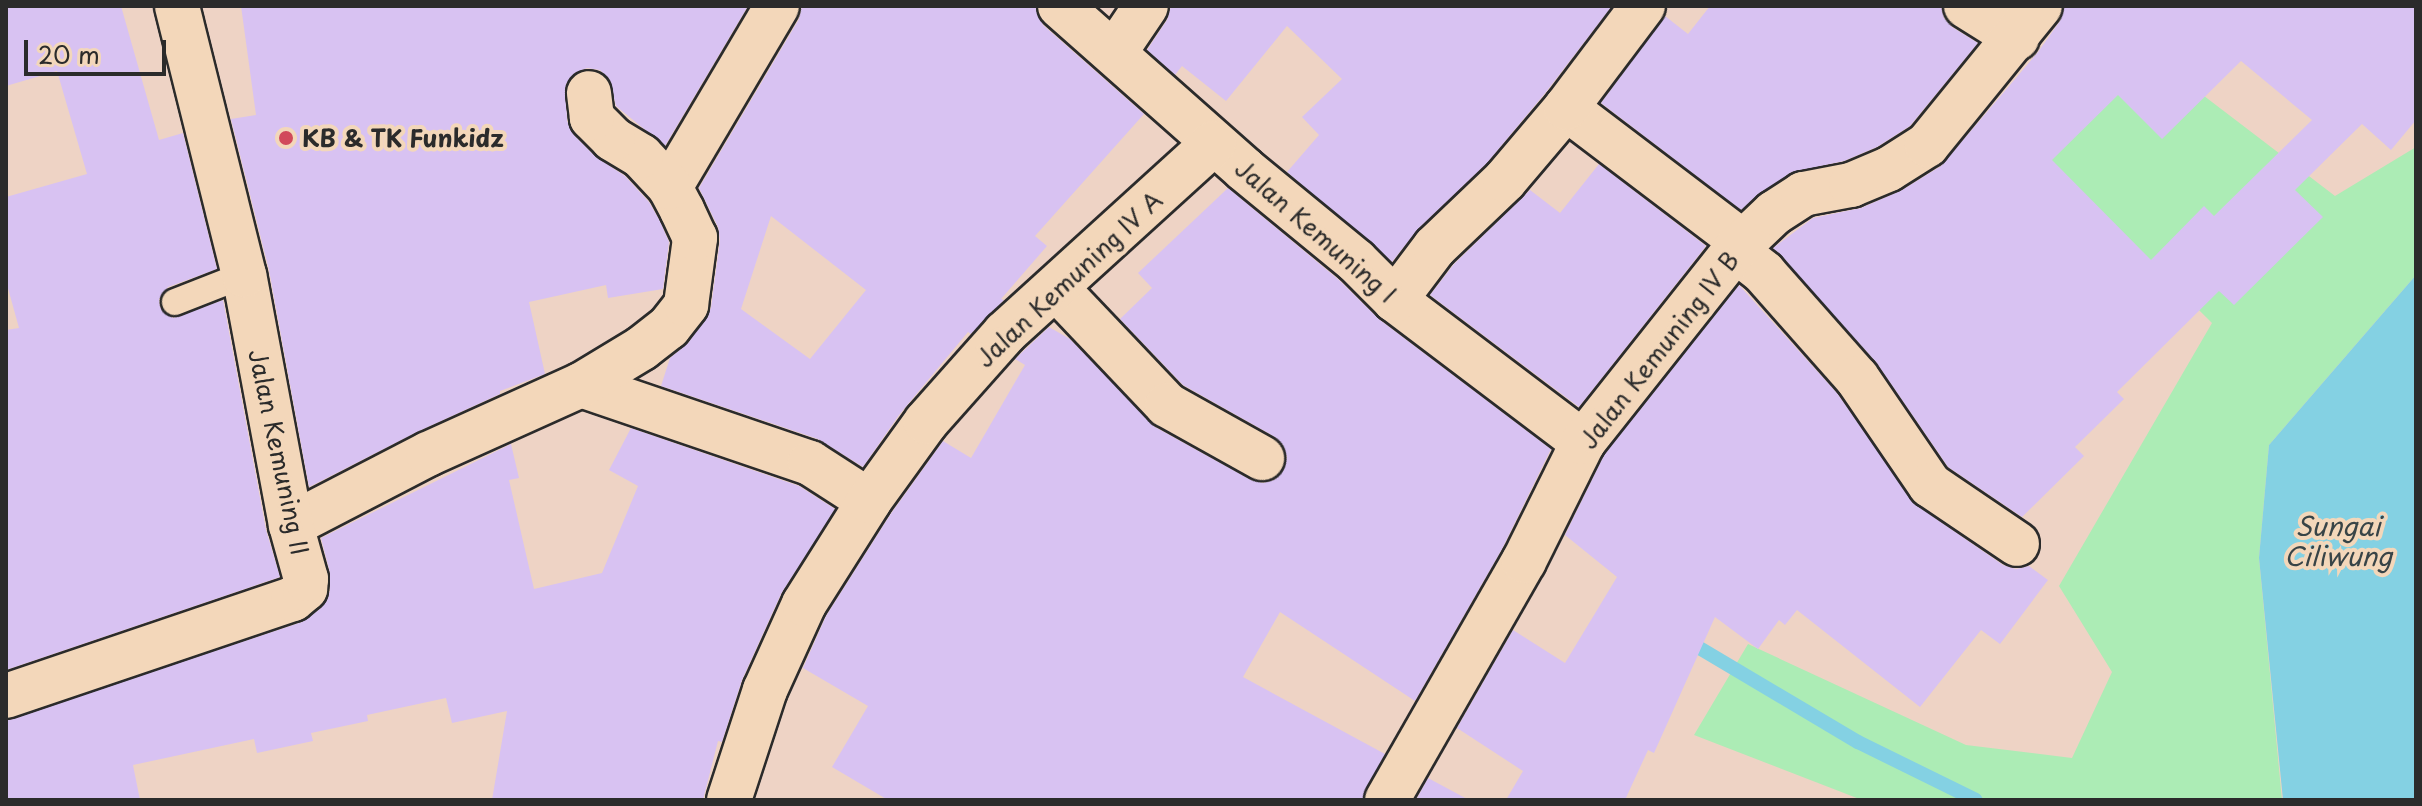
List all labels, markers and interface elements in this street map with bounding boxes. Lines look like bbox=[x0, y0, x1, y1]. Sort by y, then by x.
scale bar bbox=[28, 24, 170, 74]
text: 20 m bbox=[38, 36, 100, 72]
place label: KB & TK Funkidz bbox=[302, 124, 507, 152]
marker: KB & TK Funkidz bbox=[277, 129, 295, 147]
street label: Jalan Kemuning I bbox=[1230, 154, 1402, 308]
street label: Jalan Kemuning IV A bbox=[969, 185, 1169, 373]
street label: Jalan Kemuning IV B bbox=[1573, 245, 1745, 455]
street label: Jalan Kemuning II bbox=[243, 346, 315, 558]
water label: Sungai Ciliwung bbox=[2284, 510, 2392, 572]

